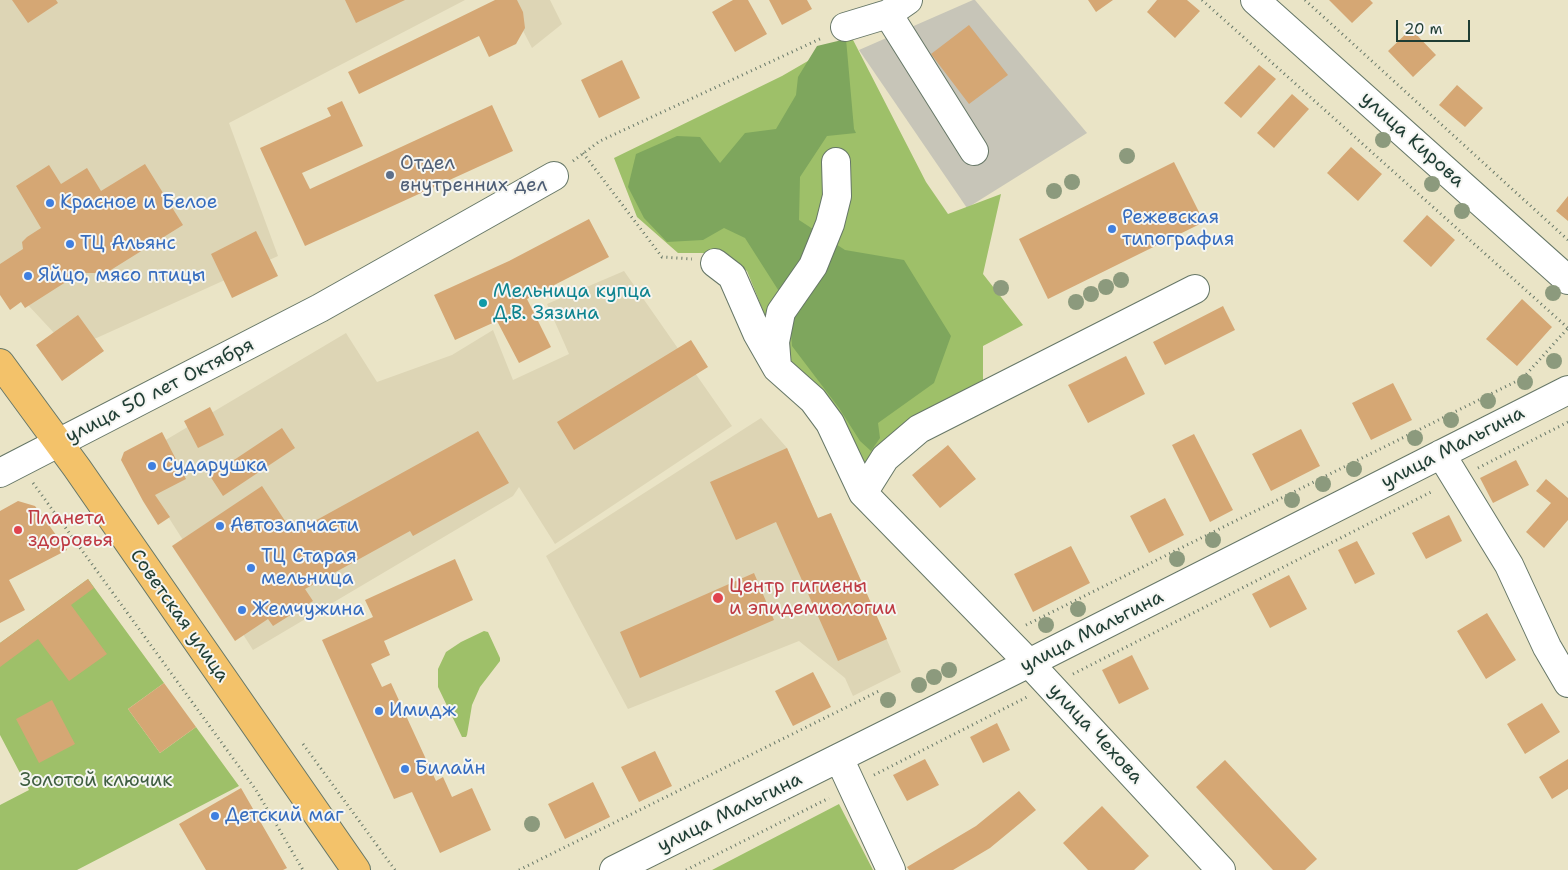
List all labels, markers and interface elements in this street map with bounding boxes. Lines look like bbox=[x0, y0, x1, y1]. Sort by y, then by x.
scale bar bbox=[1398, 10, 1472, 42]
text: 20 m bbox=[1404, 19, 1443, 39]
street label: улица Кирова bbox=[1355, 87, 1469, 193]
place label: Отдел внутренних дел bbox=[400, 153, 547, 197]
marker: Отдел внутренних дел bbox=[384, 169, 396, 181]
place label: Красное и Белое bbox=[60, 192, 218, 214]
marker: Красное и Белое bbox=[44, 197, 56, 209]
place label: Режевская типография bbox=[1122, 207, 1234, 251]
marker: Режевская типография bbox=[1106, 223, 1118, 235]
place label: ТЦ Альянс bbox=[80, 233, 176, 255]
marker: ТЦ Альянс bbox=[64, 238, 76, 250]
place label: Яйцо, мясо птицы bbox=[38, 265, 206, 287]
marker: Яйцо, мясо птицы bbox=[22, 270, 34, 282]
place label: Мельница купца Д.В. Зязина bbox=[493, 281, 651, 325]
marker: Мельница купца Д.В. Зязина bbox=[477, 297, 489, 309]
street label: улица 50 лет Октября bbox=[62, 334, 258, 448]
street label: улица Мальгина bbox=[1378, 402, 1528, 494]
place label: Сударушка bbox=[162, 455, 268, 477]
marker: Сударушка bbox=[146, 460, 158, 472]
place label: Планета здоровья bbox=[28, 508, 113, 552]
place label: Автозапчасти bbox=[230, 515, 359, 537]
marker: Автозапчасти bbox=[214, 520, 226, 532]
marker: Планета здоровья bbox=[12, 524, 24, 536]
street label: Советская улица bbox=[125, 545, 233, 687]
place label: ТЦ Старая мельница bbox=[261, 546, 357, 590]
marker: ТЦ Старая мельница bbox=[245, 562, 257, 574]
place label: Центр гигиены и эпидемиологии bbox=[729, 576, 896, 620]
street label: улица Мальгина bbox=[1017, 586, 1167, 678]
marker: Центр гигиены и эпидемиологии bbox=[711, 591, 725, 605]
place label: Жемчужина bbox=[252, 599, 364, 621]
marker: Жемчужина bbox=[236, 604, 248, 616]
street label: улица Чехова bbox=[1043, 679, 1147, 789]
place label: Имидж bbox=[389, 700, 456, 722]
marker: Имидж bbox=[373, 705, 385, 717]
place label: Билайн bbox=[415, 758, 486, 780]
marker: Билайн bbox=[399, 763, 411, 775]
street label: улица Мальгина bbox=[654, 768, 806, 858]
park label: Золотой ключик bbox=[20, 770, 172, 792]
place label: Детский маг bbox=[225, 805, 344, 827]
marker: Детский маг bbox=[209, 810, 221, 822]

